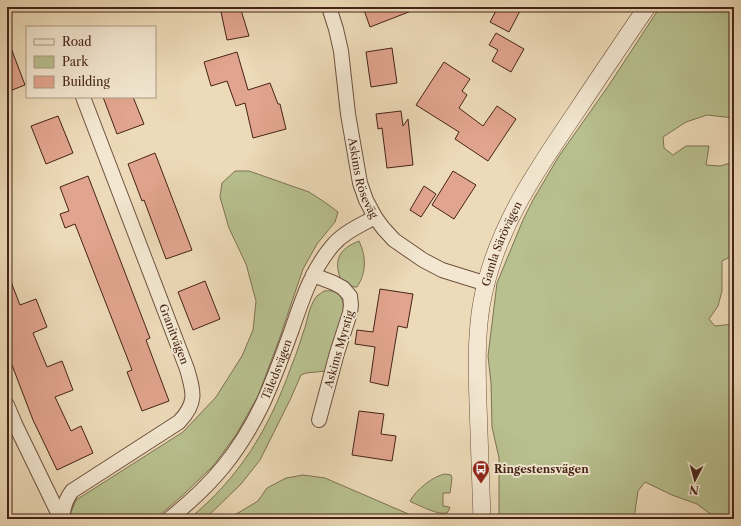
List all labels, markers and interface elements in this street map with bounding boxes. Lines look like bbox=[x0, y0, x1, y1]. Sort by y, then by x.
legend bbox=[26, 26, 156, 98]
text: Road bbox=[62, 34, 92, 49]
text: Park bbox=[62, 54, 89, 69]
text: Building bbox=[62, 74, 110, 89]
street label: Askims Röseväg bbox=[345, 136, 381, 221]
street label: Gamla Särövägen bbox=[479, 199, 525, 288]
street label: Granitvägen bbox=[156, 302, 192, 366]
street label: Askims Myrstig bbox=[321, 308, 357, 390]
street label: Tåledsvägen bbox=[258, 337, 295, 402]
bus stop icon: Ringestensvägen bbox=[471, 459, 491, 484]
north arrow bbox=[675, 460, 715, 500]
place label: Ringestensvägen bbox=[494, 462, 589, 476]
text: N bbox=[688, 482, 699, 497]

